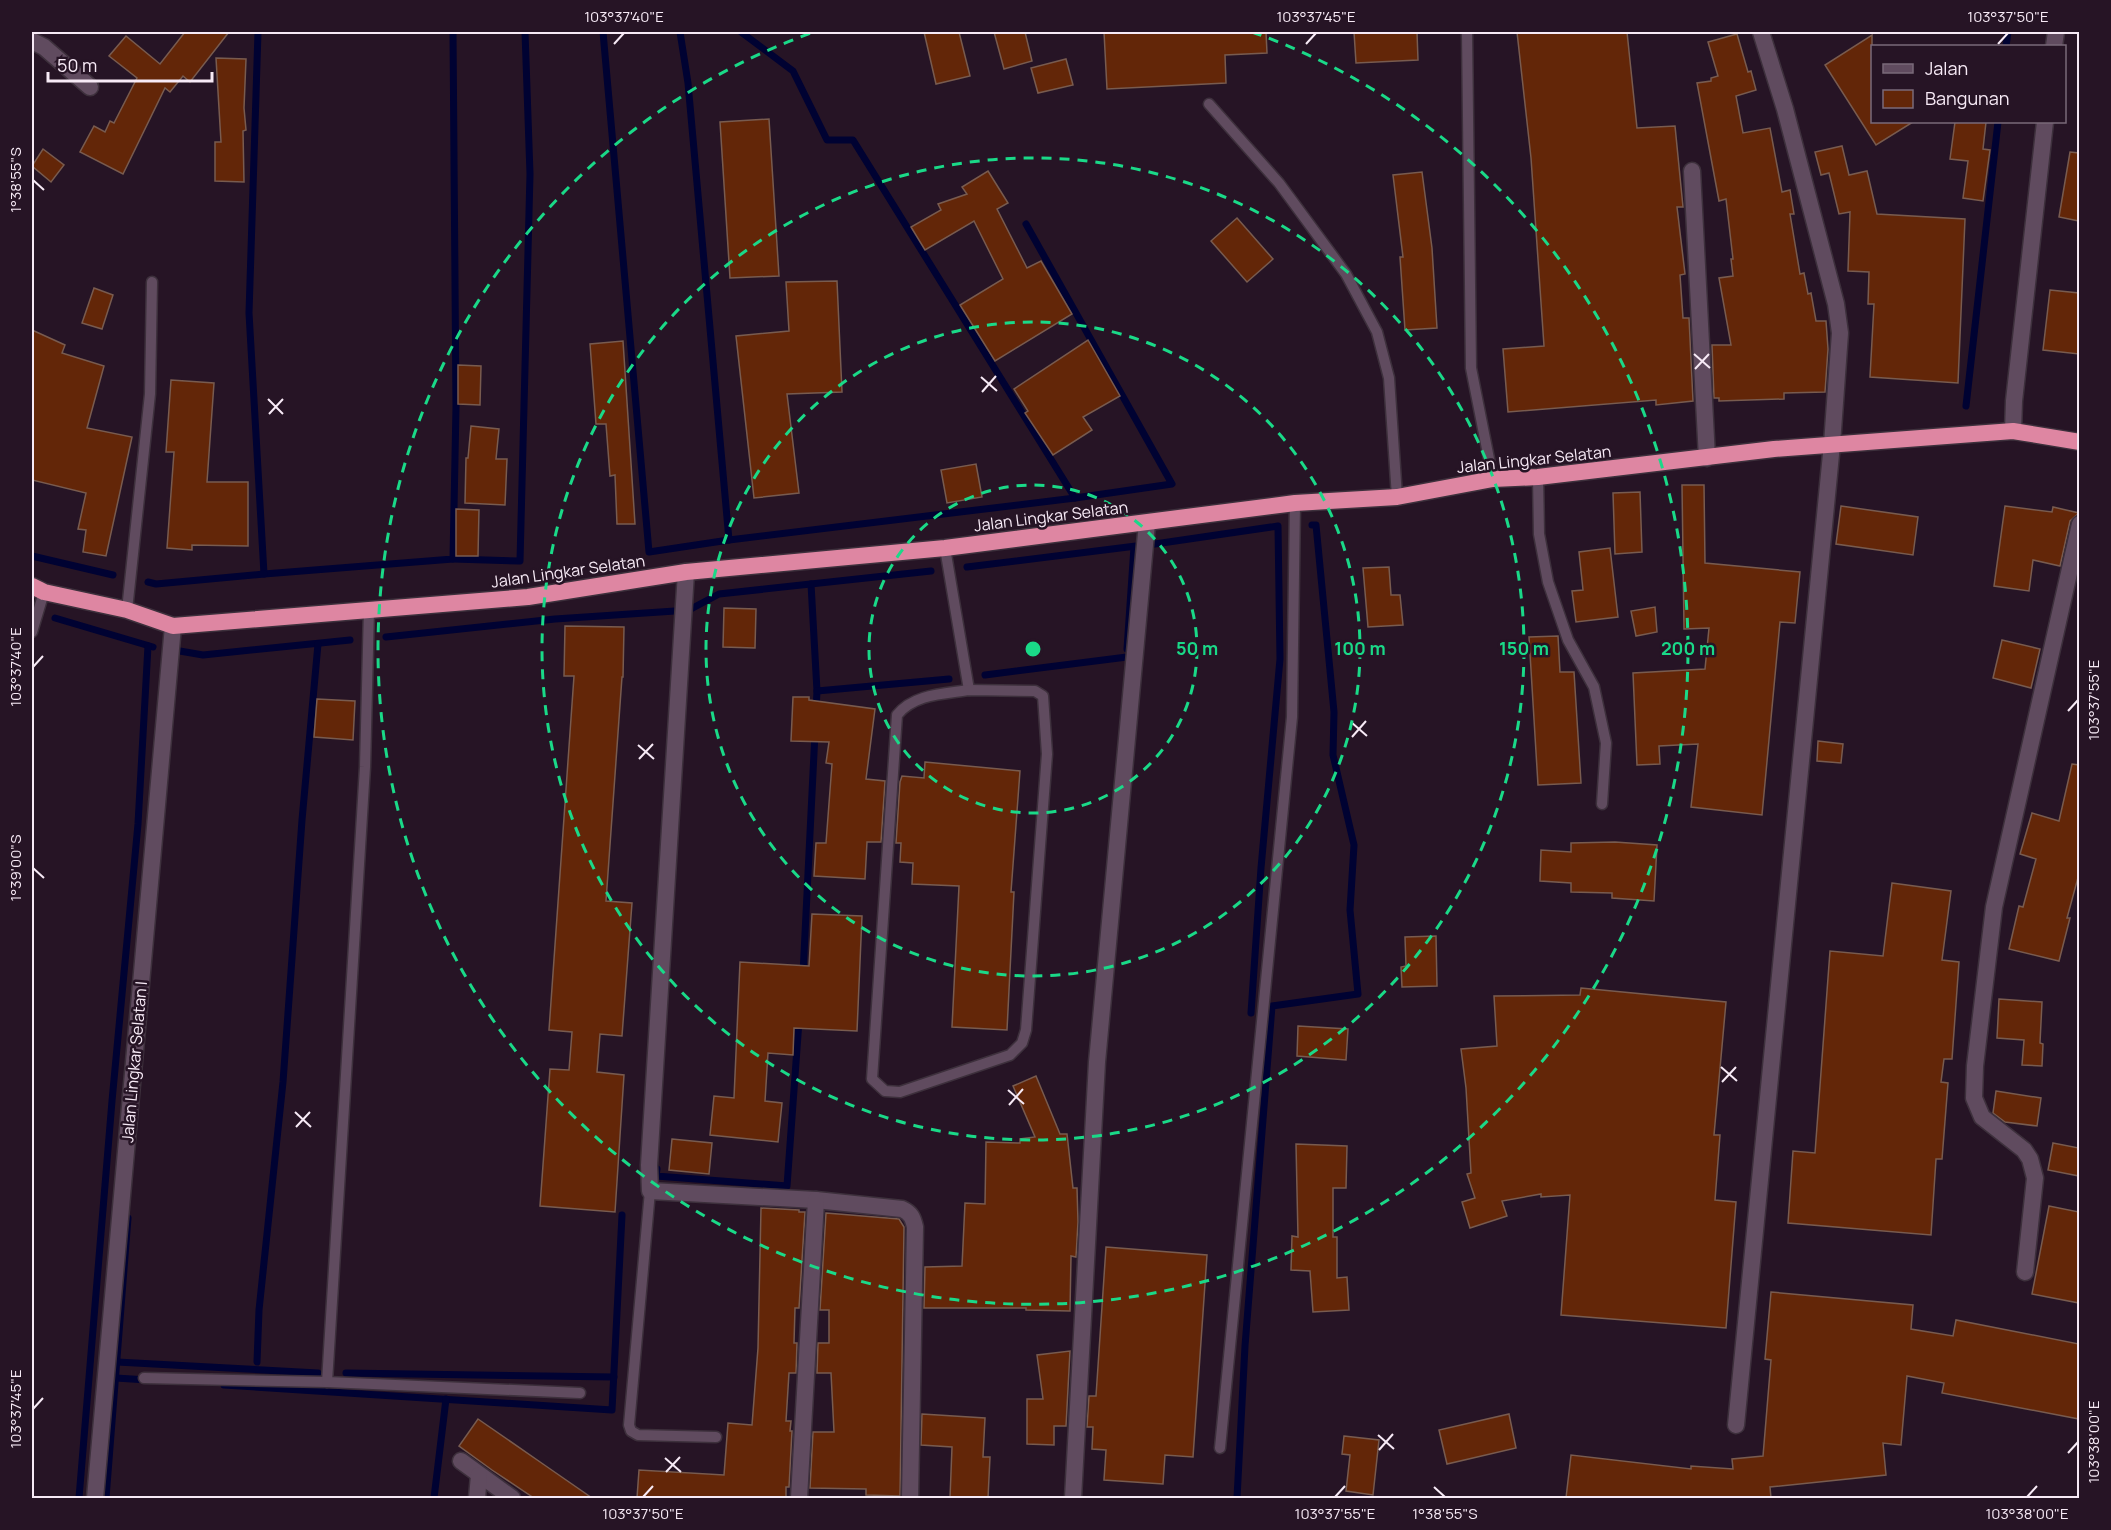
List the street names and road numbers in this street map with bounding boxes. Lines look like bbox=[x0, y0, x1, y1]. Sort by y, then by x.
street label: Jalan Lingkar Selatan bbox=[1456, 440, 1612, 478]
street label: Jalan Lingkar Selatan bbox=[973, 496, 1129, 536]
street label: Jalan Lingkar Selatan bbox=[490, 549, 646, 593]
street label: Jalan Lingkar Selatan I bbox=[116, 980, 152, 1144]

